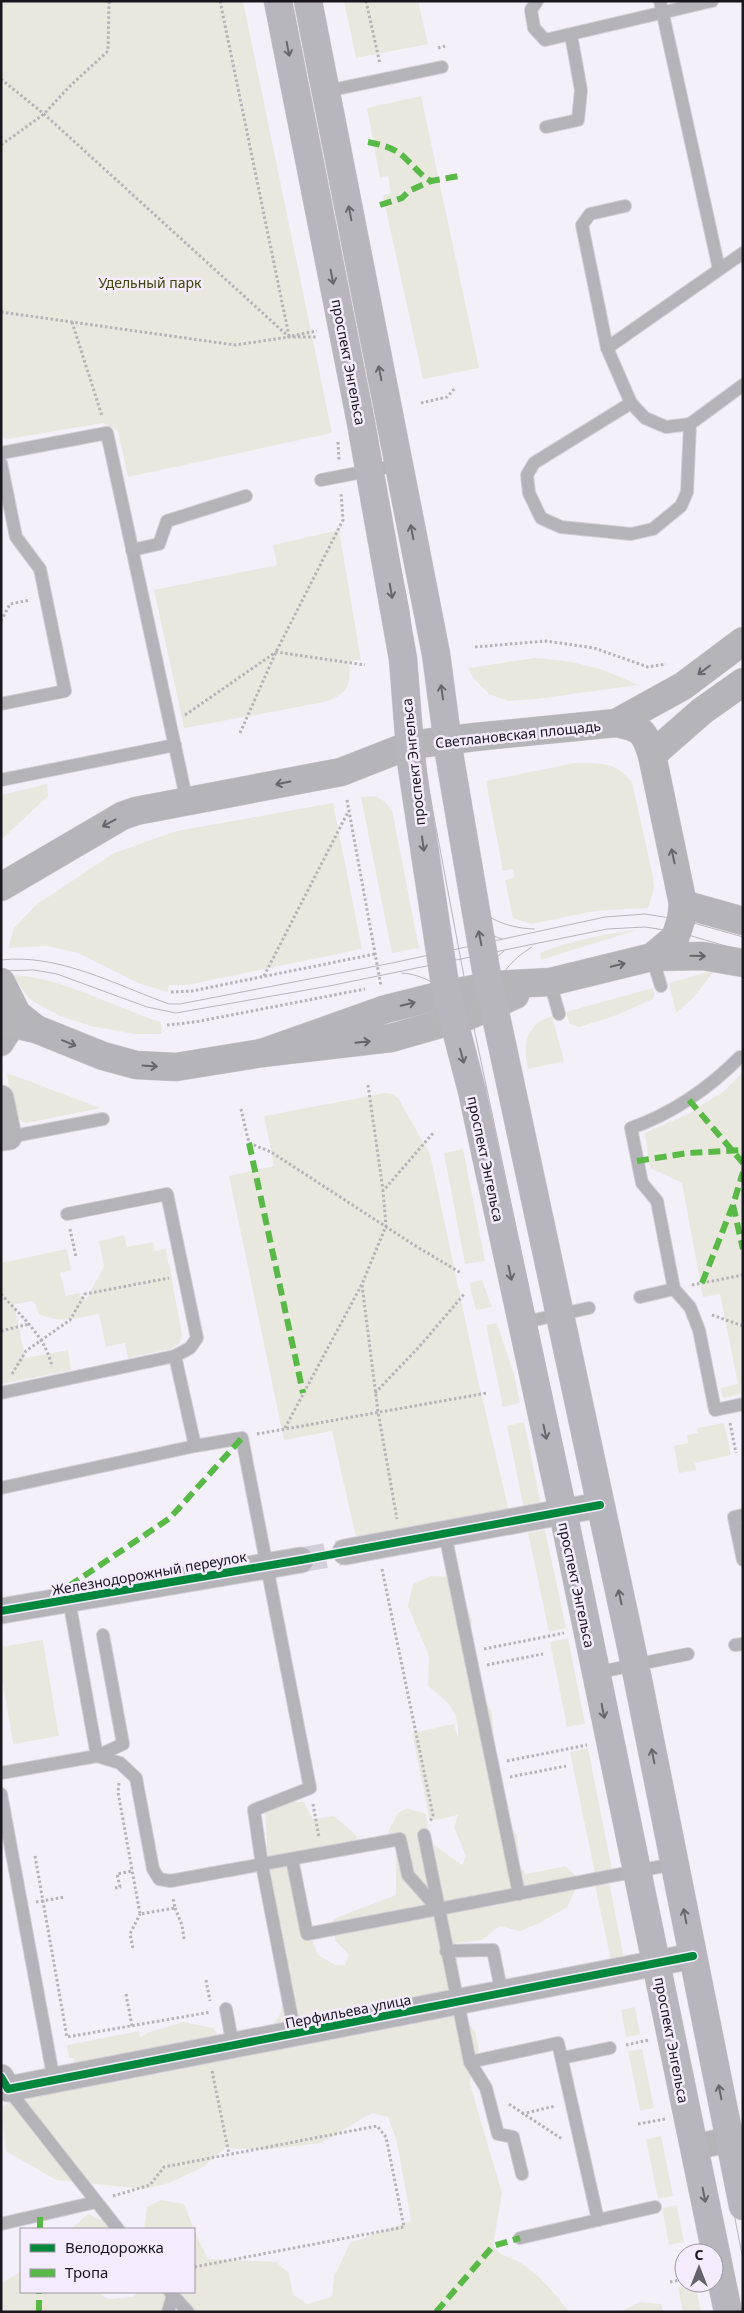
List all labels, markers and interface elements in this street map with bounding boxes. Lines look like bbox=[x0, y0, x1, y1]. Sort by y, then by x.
one-way arrow bbox=[283, 41, 293, 57]
one-way arrow bbox=[344, 206, 354, 222]
one-way arrow bbox=[328, 269, 338, 285]
park label: Удельный парк bbox=[98, 273, 202, 292]
street label: проспект Энгельса bbox=[327, 297, 371, 427]
one-way arrow bbox=[375, 365, 385, 381]
one-way arrow bbox=[407, 525, 416, 541]
one-way arrow bbox=[386, 583, 396, 599]
one-way arrow bbox=[698, 665, 711, 676]
one-way arrow bbox=[436, 684, 446, 700]
street label: проспект Энгельса bbox=[397, 697, 429, 827]
street label: Светлановская площадь bbox=[434, 716, 602, 752]
one-way arrow bbox=[275, 779, 291, 789]
one-way arrow bbox=[101, 818, 116, 828]
one-way arrow bbox=[418, 836, 428, 852]
one-way arrow bbox=[668, 848, 678, 864]
one-way arrow bbox=[474, 931, 484, 947]
one-way arrow bbox=[689, 951, 705, 961]
one-way arrow bbox=[610, 960, 626, 970]
one-way arrow bbox=[400, 998, 416, 1008]
one-way arrow bbox=[355, 1037, 371, 1047]
one-way arrow bbox=[62, 1039, 77, 1048]
one-way arrow bbox=[458, 1048, 467, 1064]
one-way arrow bbox=[142, 1061, 158, 1070]
street label: проспект Энгельса bbox=[463, 1094, 509, 1224]
one-way arrow bbox=[506, 1265, 515, 1281]
one-way arrow bbox=[541, 1423, 550, 1439]
street label: проспект Энгельса bbox=[554, 1520, 600, 1650]
street label: Железнодорожный переулок bbox=[50, 1546, 248, 1600]
one-way arrow bbox=[615, 1590, 624, 1606]
one-way arrow bbox=[599, 1702, 608, 1718]
one-way arrow bbox=[648, 1749, 657, 1765]
one-way arrow bbox=[679, 1908, 689, 1924]
street label: проспект Энгельса bbox=[650, 1975, 694, 2105]
street label: Перфильева улица bbox=[283, 1989, 413, 2033]
one-way arrow bbox=[715, 2085, 724, 2101]
one-way arrow bbox=[700, 2187, 710, 2203]
legend bbox=[20, 2228, 195, 2293]
text: Велодорожка bbox=[65, 2237, 164, 2257]
north arrow bbox=[674, 2243, 724, 2293]
text: С bbox=[694, 2245, 704, 2264]
text: Тропа bbox=[65, 2262, 108, 2282]

